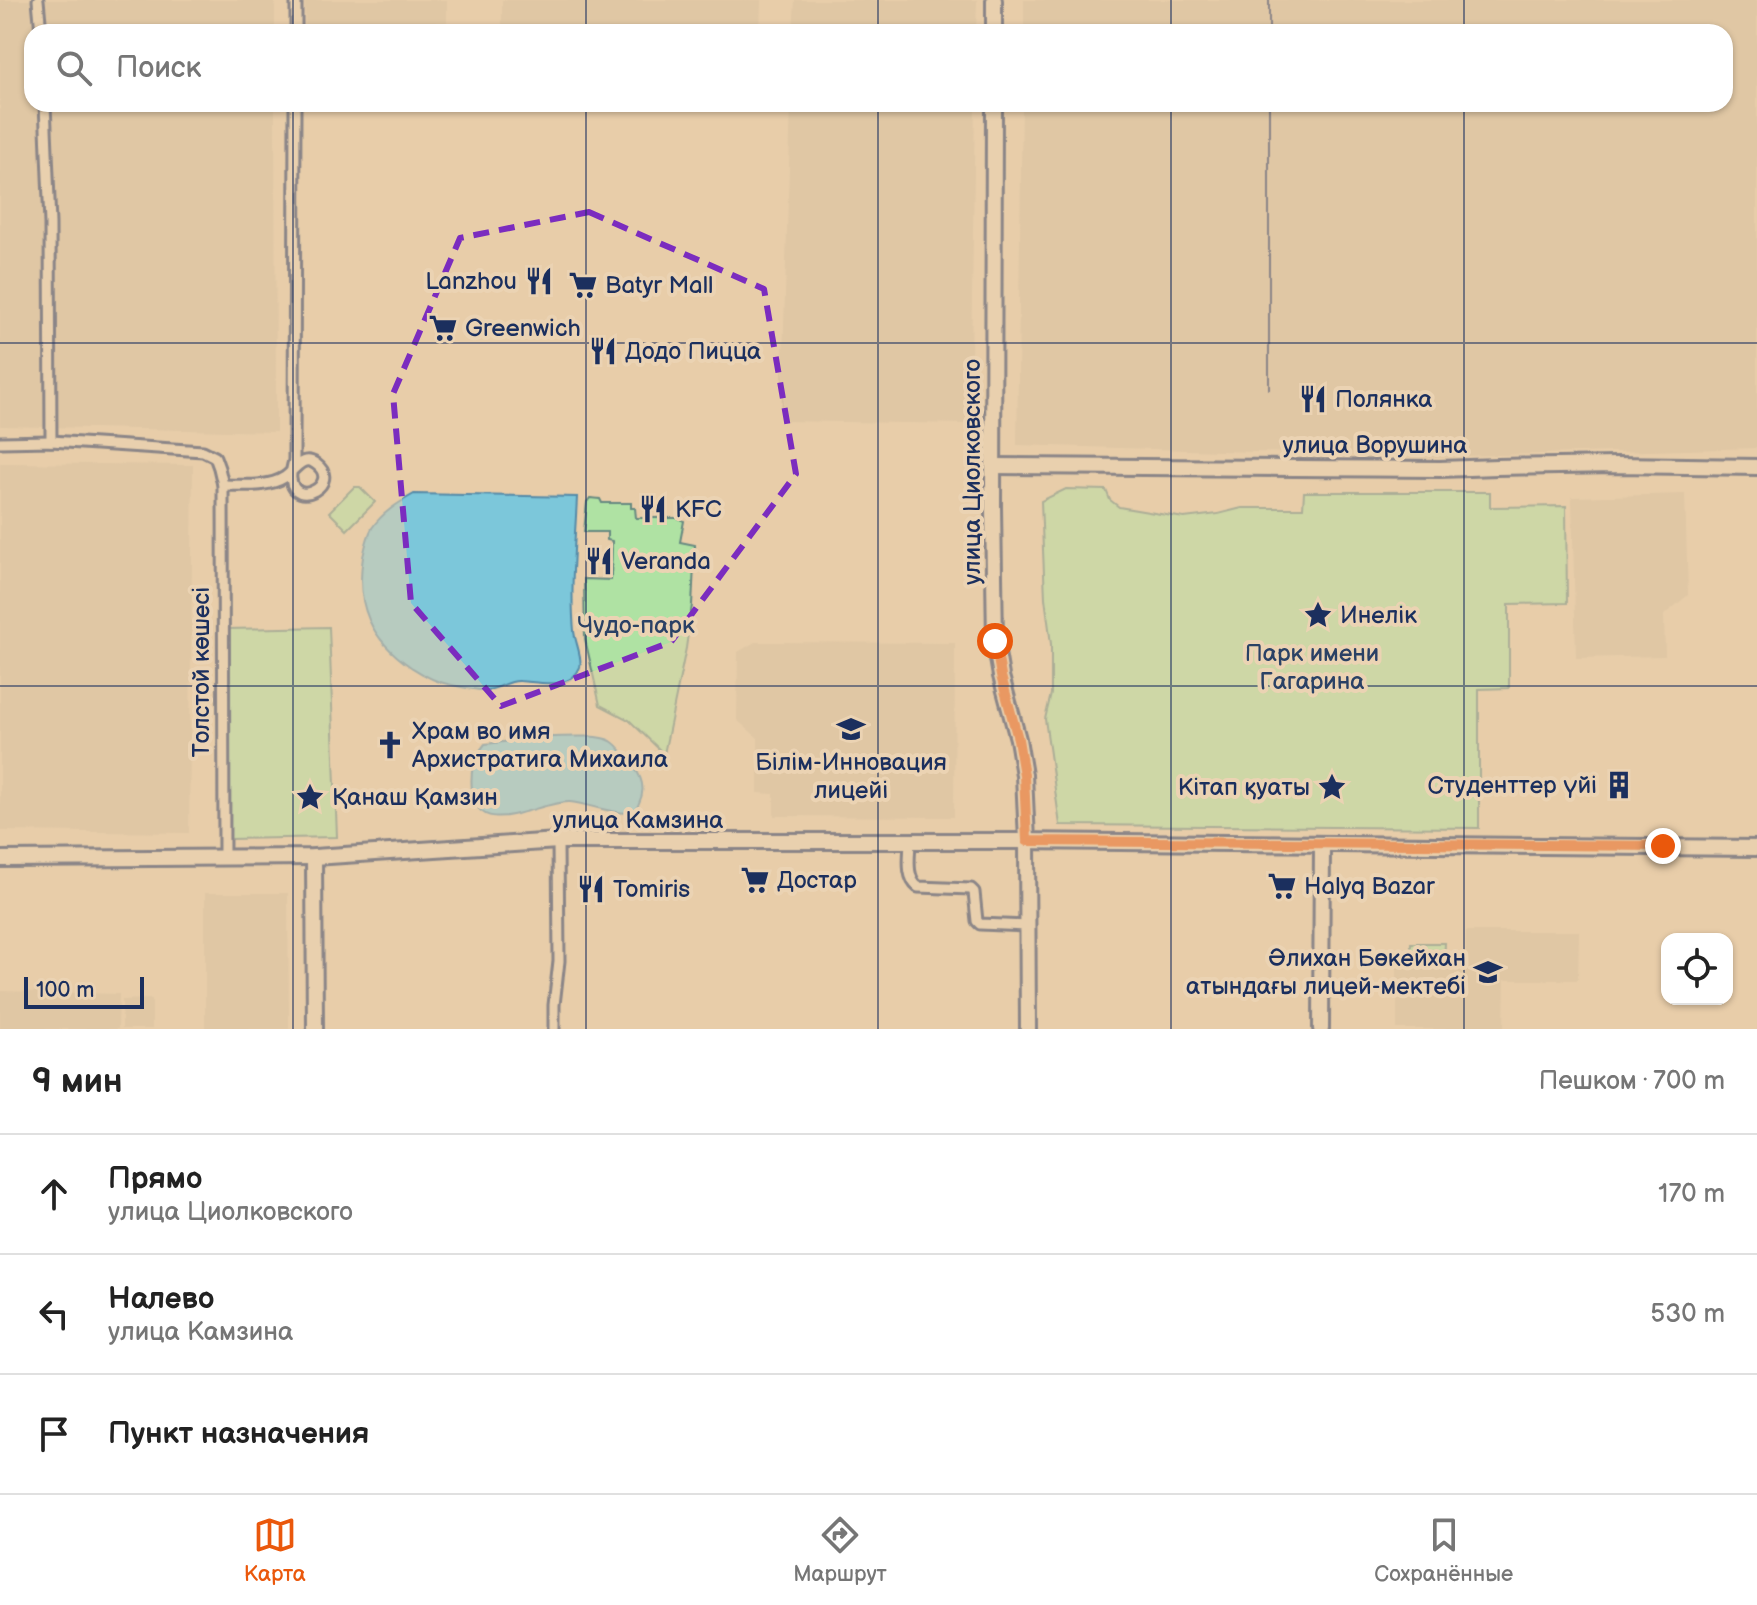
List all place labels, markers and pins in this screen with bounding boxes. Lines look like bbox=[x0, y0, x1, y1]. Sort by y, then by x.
restaurant icon: Lanzhou bbox=[524, 266, 554, 296]
place label: Lanzhou bbox=[425, 267, 517, 296]
supermarket icon: Batyr Mall bbox=[568, 270, 598, 300]
place label: Batyr Mall bbox=[605, 271, 713, 300]
supermarket icon: Greenwich bbox=[428, 313, 458, 343]
place label: Greenwich bbox=[465, 314, 581, 343]
restaurant icon: Додо Пицца bbox=[588, 336, 618, 366]
place label: Додо Пицца bbox=[625, 337, 761, 366]
restaurant icon: Полянка bbox=[1298, 384, 1328, 414]
place label: Полянка bbox=[1335, 385, 1432, 414]
restaurant icon: KFC bbox=[638, 494, 668, 524]
place label: KFC bbox=[675, 495, 722, 524]
restaurant icon: Veranda bbox=[584, 546, 614, 576]
place label: Veranda bbox=[621, 547, 711, 576]
place icon: Инелік bbox=[1303, 600, 1333, 630]
place label: Инелік bbox=[1340, 601, 1417, 630]
school or university icon: Білім-Инновация лицейі bbox=[836, 714, 866, 744]
place label: Храм во имя Архистратига Михаила bbox=[411, 717, 668, 774]
church icon: Храм во имя Архистратига Михаила bbox=[375, 730, 405, 760]
place label: Білім-Инновация лицейі bbox=[755, 748, 947, 805]
building icon: Студенттер үйі bbox=[1604, 770, 1634, 800]
place label: Студенттер үйі bbox=[1427, 771, 1597, 800]
place icon: Кітап қуаты bbox=[1317, 772, 1347, 802]
place label: Кітап қуаты bbox=[1178, 773, 1310, 802]
place icon: Қанаш Қамзин bbox=[295, 782, 325, 812]
place label: Қанаш Қамзин bbox=[332, 783, 498, 812]
supermarket icon: Достар bbox=[740, 865, 770, 895]
place label: Достар bbox=[777, 866, 857, 895]
supermarket icon: Halyq Bazar bbox=[1267, 871, 1297, 901]
place label: Halyq Bazar bbox=[1304, 872, 1435, 901]
restaurant icon: Tomiris bbox=[576, 874, 606, 904]
place label: Tomiris bbox=[613, 875, 690, 904]
place label: Әлихан Бөкейхан атындағы лицей-мектебі bbox=[1186, 944, 1466, 1001]
school or university icon: Әлихан Бөкейхан атындағы лицей-мектебі bbox=[1473, 957, 1503, 987]

